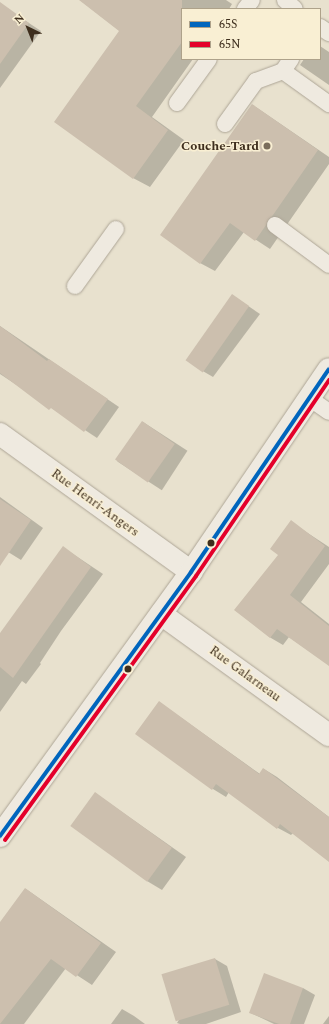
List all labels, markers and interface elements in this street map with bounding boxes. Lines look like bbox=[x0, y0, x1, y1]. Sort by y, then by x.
north arrow bbox=[8, 8, 48, 48]
legend bbox=[181, 8, 321, 60]
text: N bbox=[10, 10, 29, 28]
text: 65S bbox=[219, 15, 237, 34]
text: 65N bbox=[219, 35, 241, 54]
place label: Couche-Tard bbox=[181, 138, 259, 154]
marker: Couche-Tard bbox=[262, 141, 272, 151]
street label: Rue Henri-Angers bbox=[48, 466, 142, 540]
unlabelled marker bbox=[206, 538, 216, 548]
street label: Rue Galarneau bbox=[206, 643, 284, 705]
unlabelled marker bbox=[123, 664, 133, 674]

